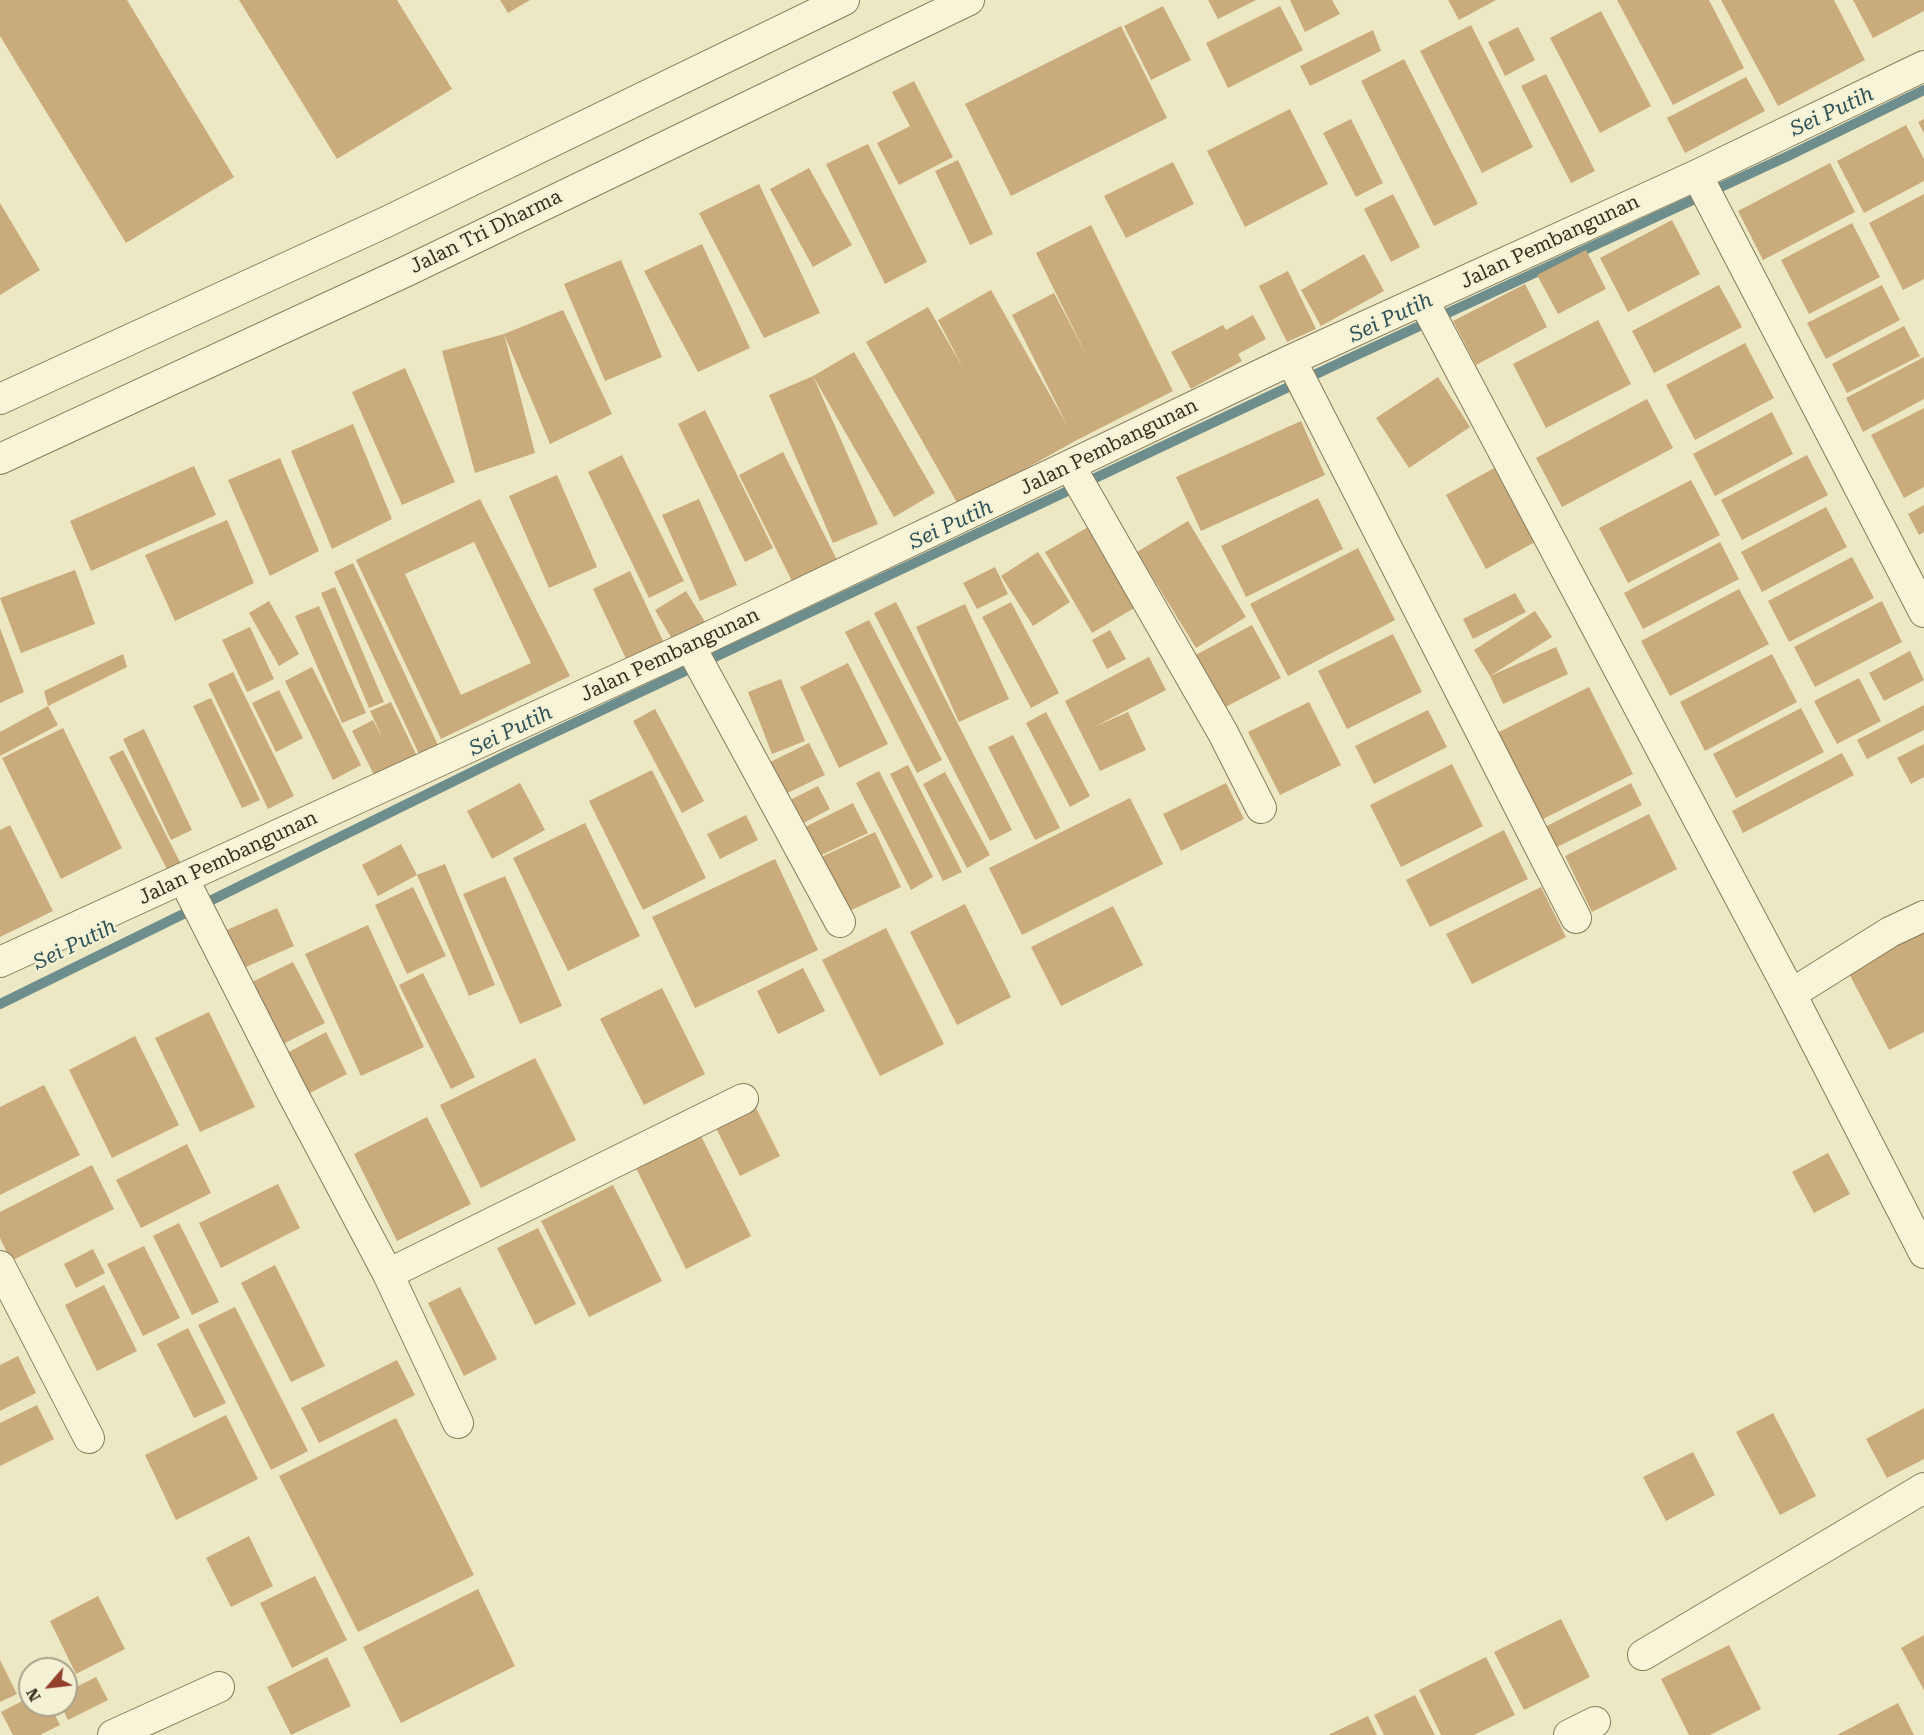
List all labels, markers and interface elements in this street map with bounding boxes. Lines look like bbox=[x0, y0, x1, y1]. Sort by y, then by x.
water label: Sei Putih bbox=[1786, 82, 1878, 142]
street label: Jalan Tri Dharma bbox=[406, 185, 566, 279]
street label: Jalan Pembangunan bbox=[1457, 190, 1643, 294]
water label: Sei Putih bbox=[1345, 288, 1437, 348]
street label: Jalan Pembangunan bbox=[1016, 393, 1202, 501]
water label: Sei Putih bbox=[905, 495, 997, 555]
street label: Jalan Pembangunan bbox=[577, 603, 763, 707]
water label: Sei Putih bbox=[465, 700, 557, 762]
street label: Jalan Pembangunan bbox=[135, 806, 321, 910]
water label: Sei Putih bbox=[29, 914, 121, 976]
north arrow bbox=[18, 1657, 78, 1717]
text: N bbox=[22, 1685, 45, 1705]

